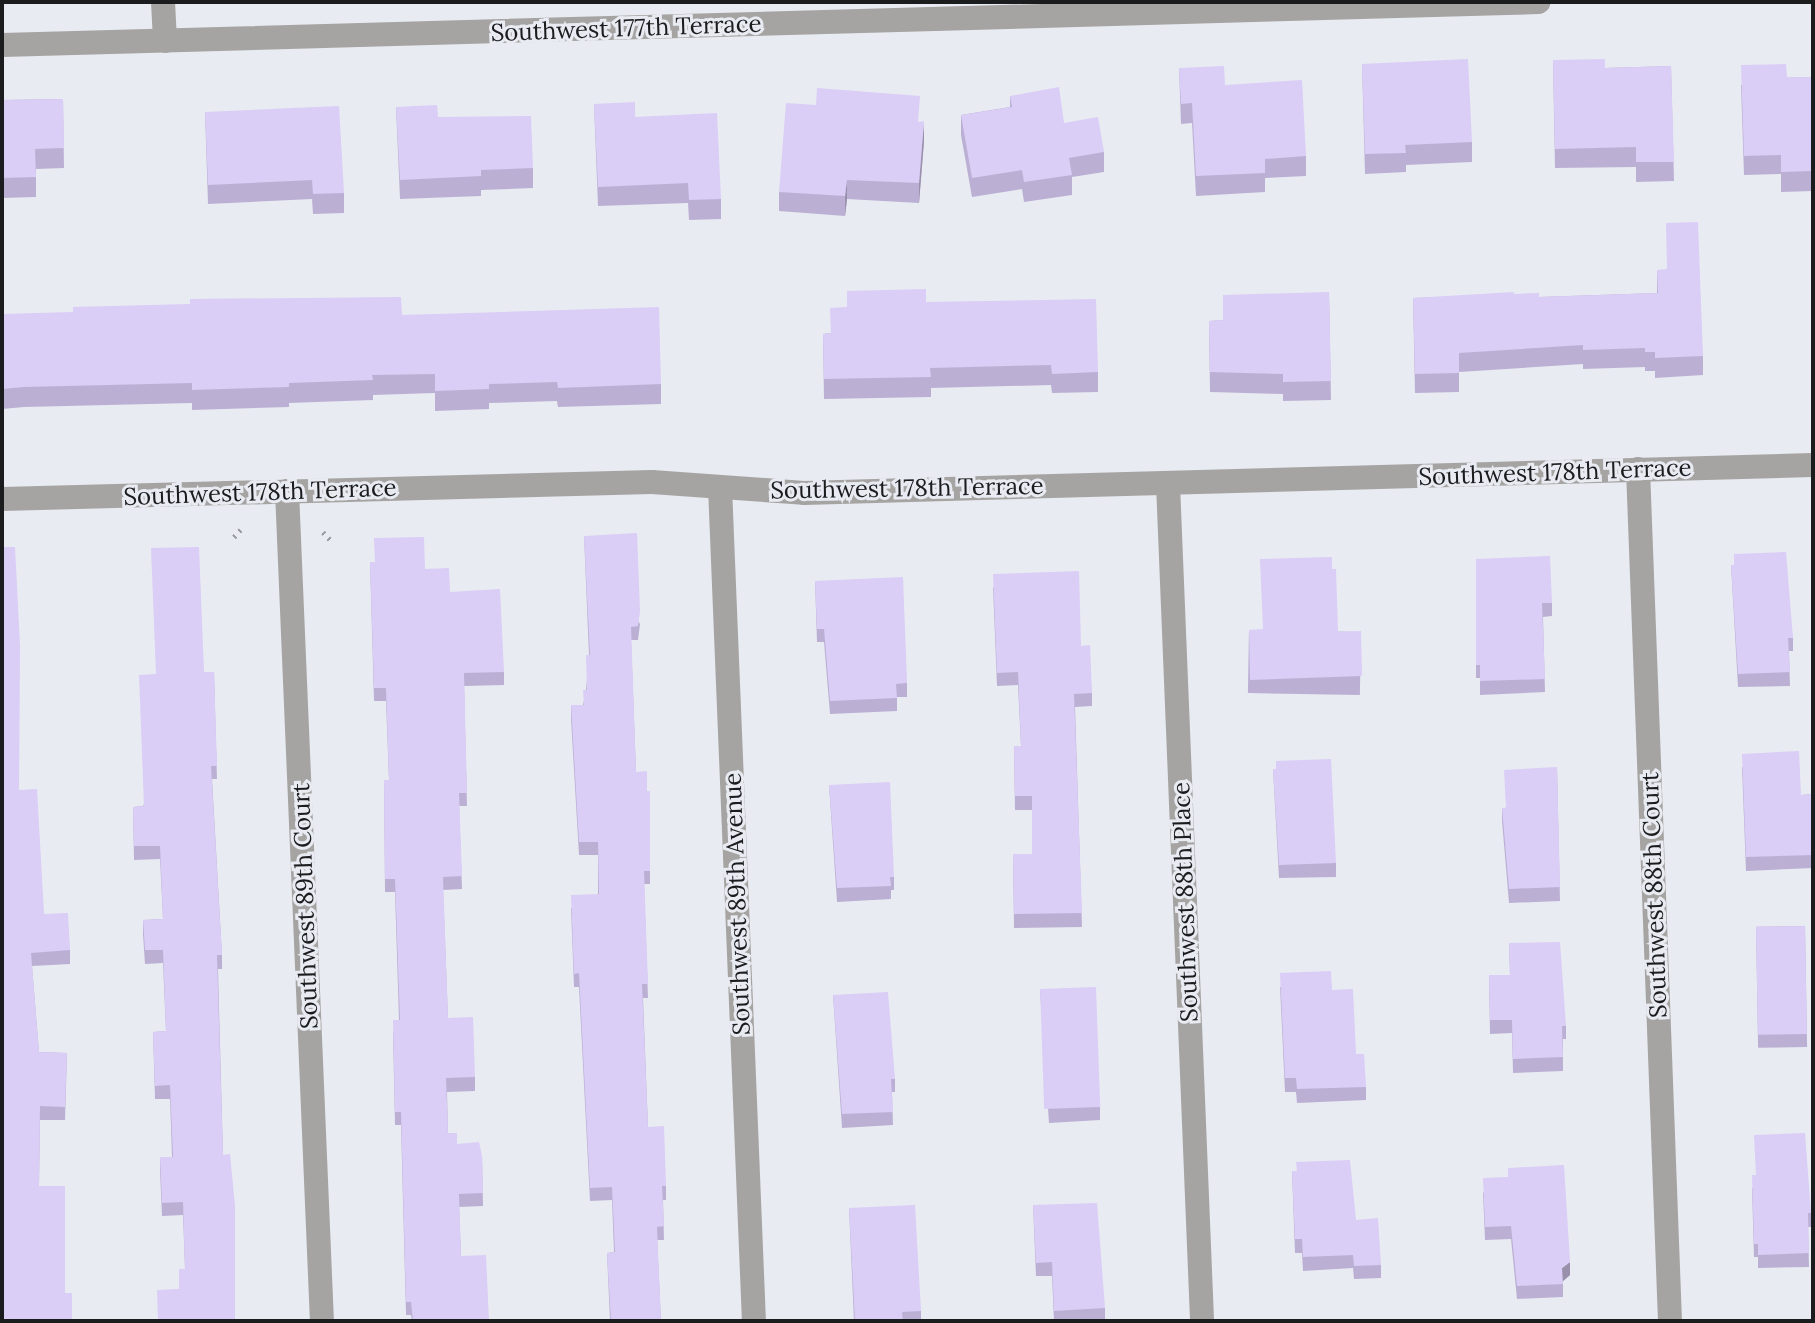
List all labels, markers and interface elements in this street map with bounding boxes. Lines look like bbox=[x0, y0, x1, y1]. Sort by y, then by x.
street label: Southwest 177th Terrace bbox=[490, 9, 762, 47]
street label: Southwest 178th Terrace bbox=[1418, 453, 1692, 491]
street label: Southwest 178th Terrace bbox=[770, 471, 1044, 505]
street label: Southwest 178th Terrace bbox=[123, 473, 397, 511]
street label: Southwest 89th Avenue bbox=[718, 772, 756, 1036]
street label: Southwest 88th Court bbox=[1635, 772, 1673, 1018]
street label: Southwest 89th Court bbox=[286, 782, 324, 1030]
street label: Southwest 88th Place bbox=[1166, 782, 1204, 1022]

